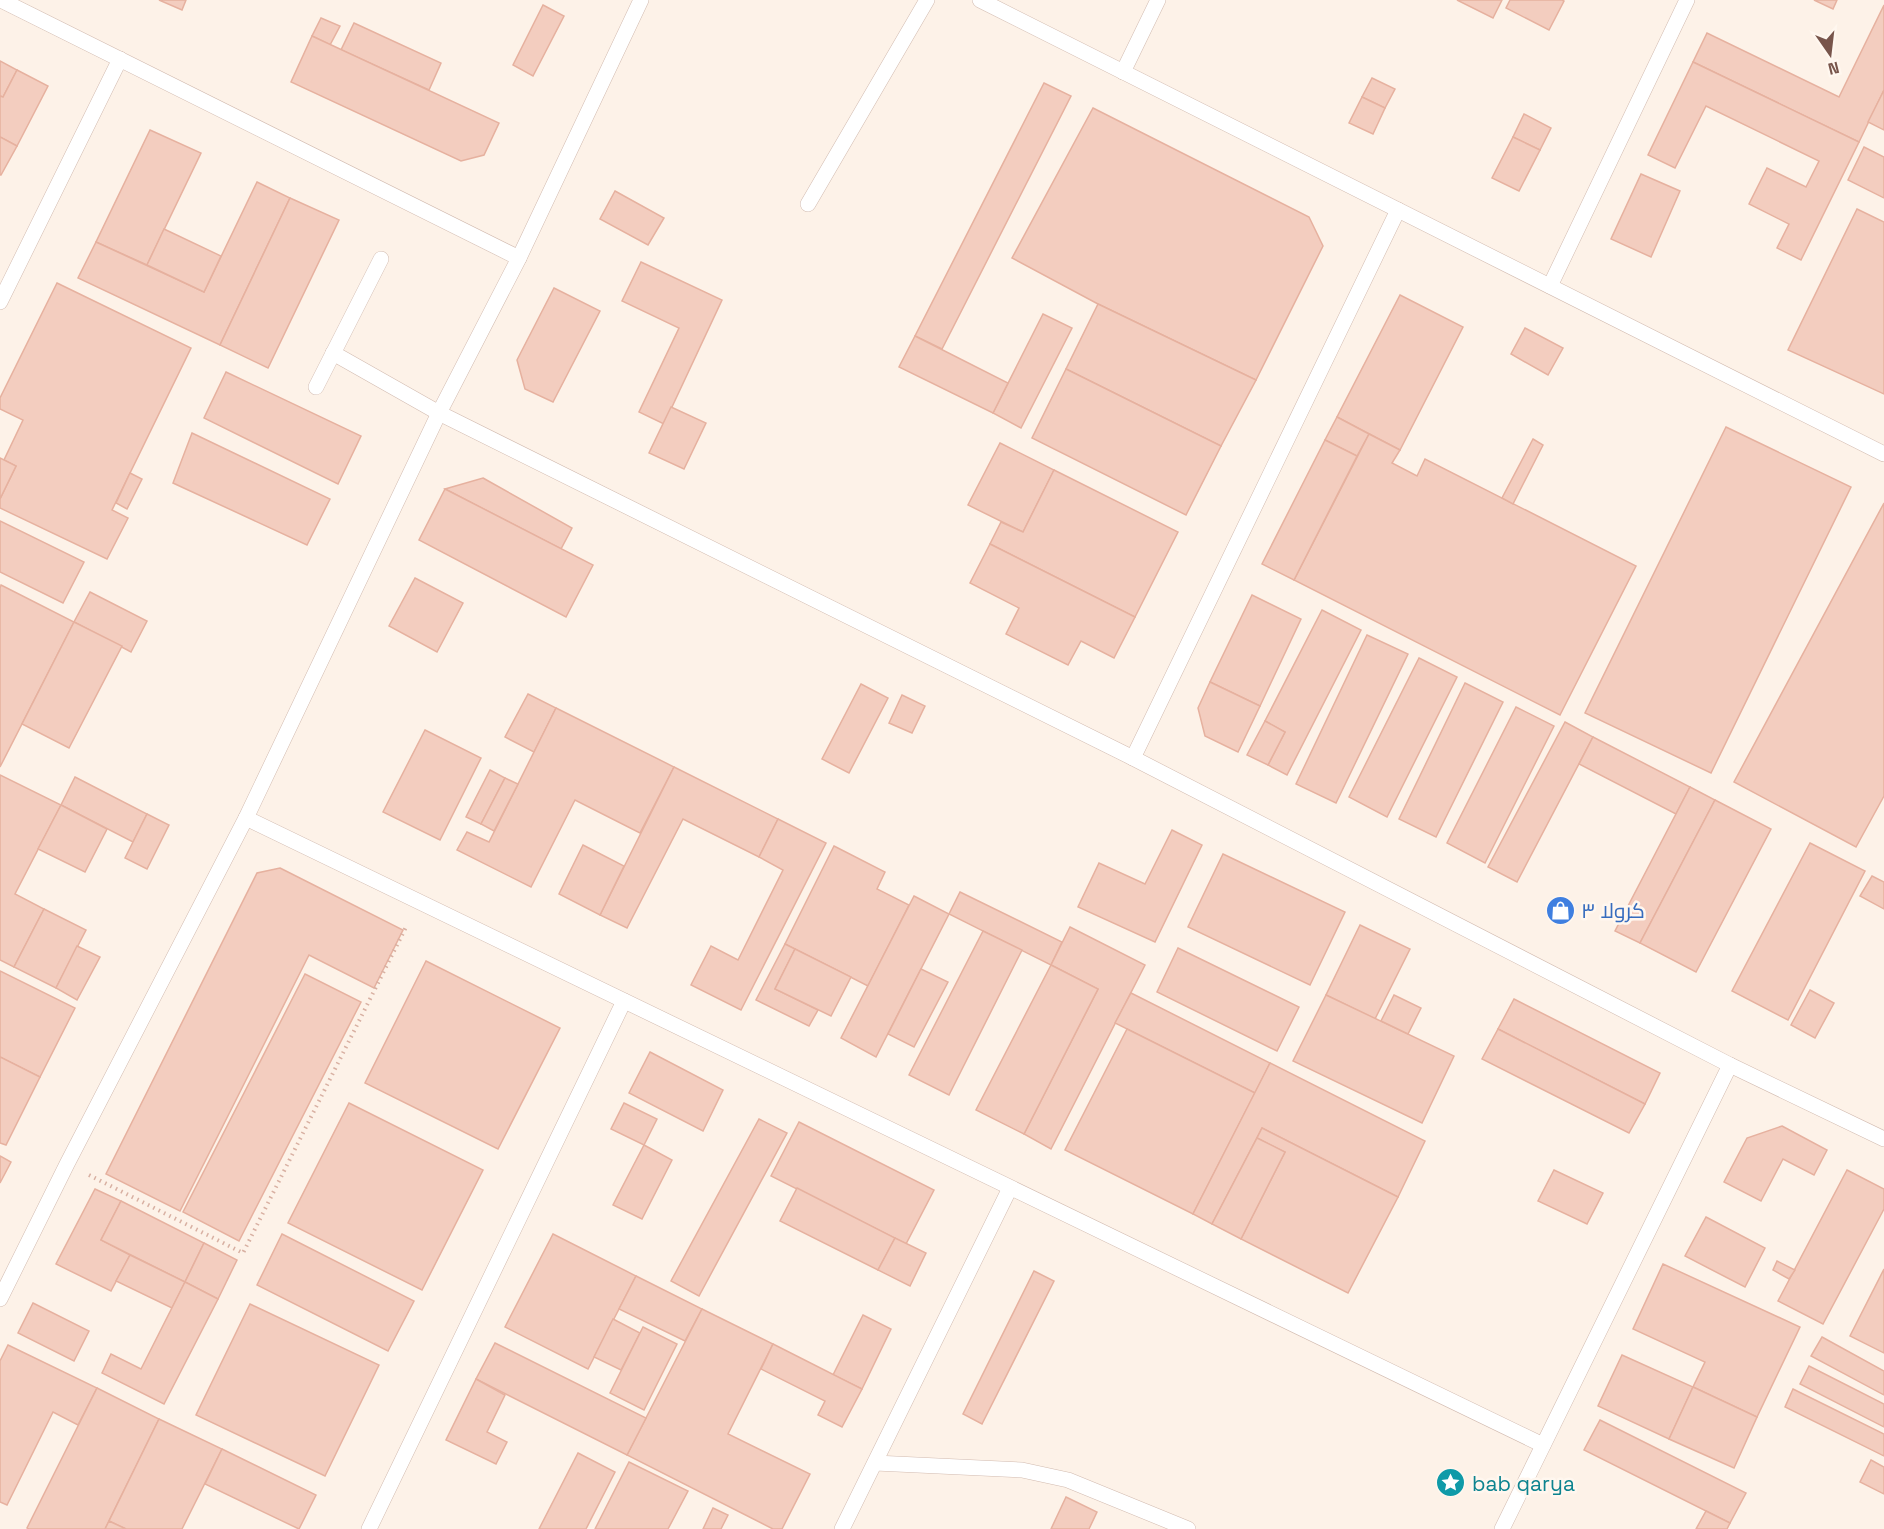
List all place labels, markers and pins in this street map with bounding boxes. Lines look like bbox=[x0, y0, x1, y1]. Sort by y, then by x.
shop icon: كرولا ٣ bbox=[1544, 894, 1576, 926]
place label: كرولا ٣ bbox=[1581, 897, 1645, 924]
place icon: bab qarya bbox=[1435, 1467, 1467, 1499]
place label: bab qarya bbox=[1472, 1470, 1575, 1497]

